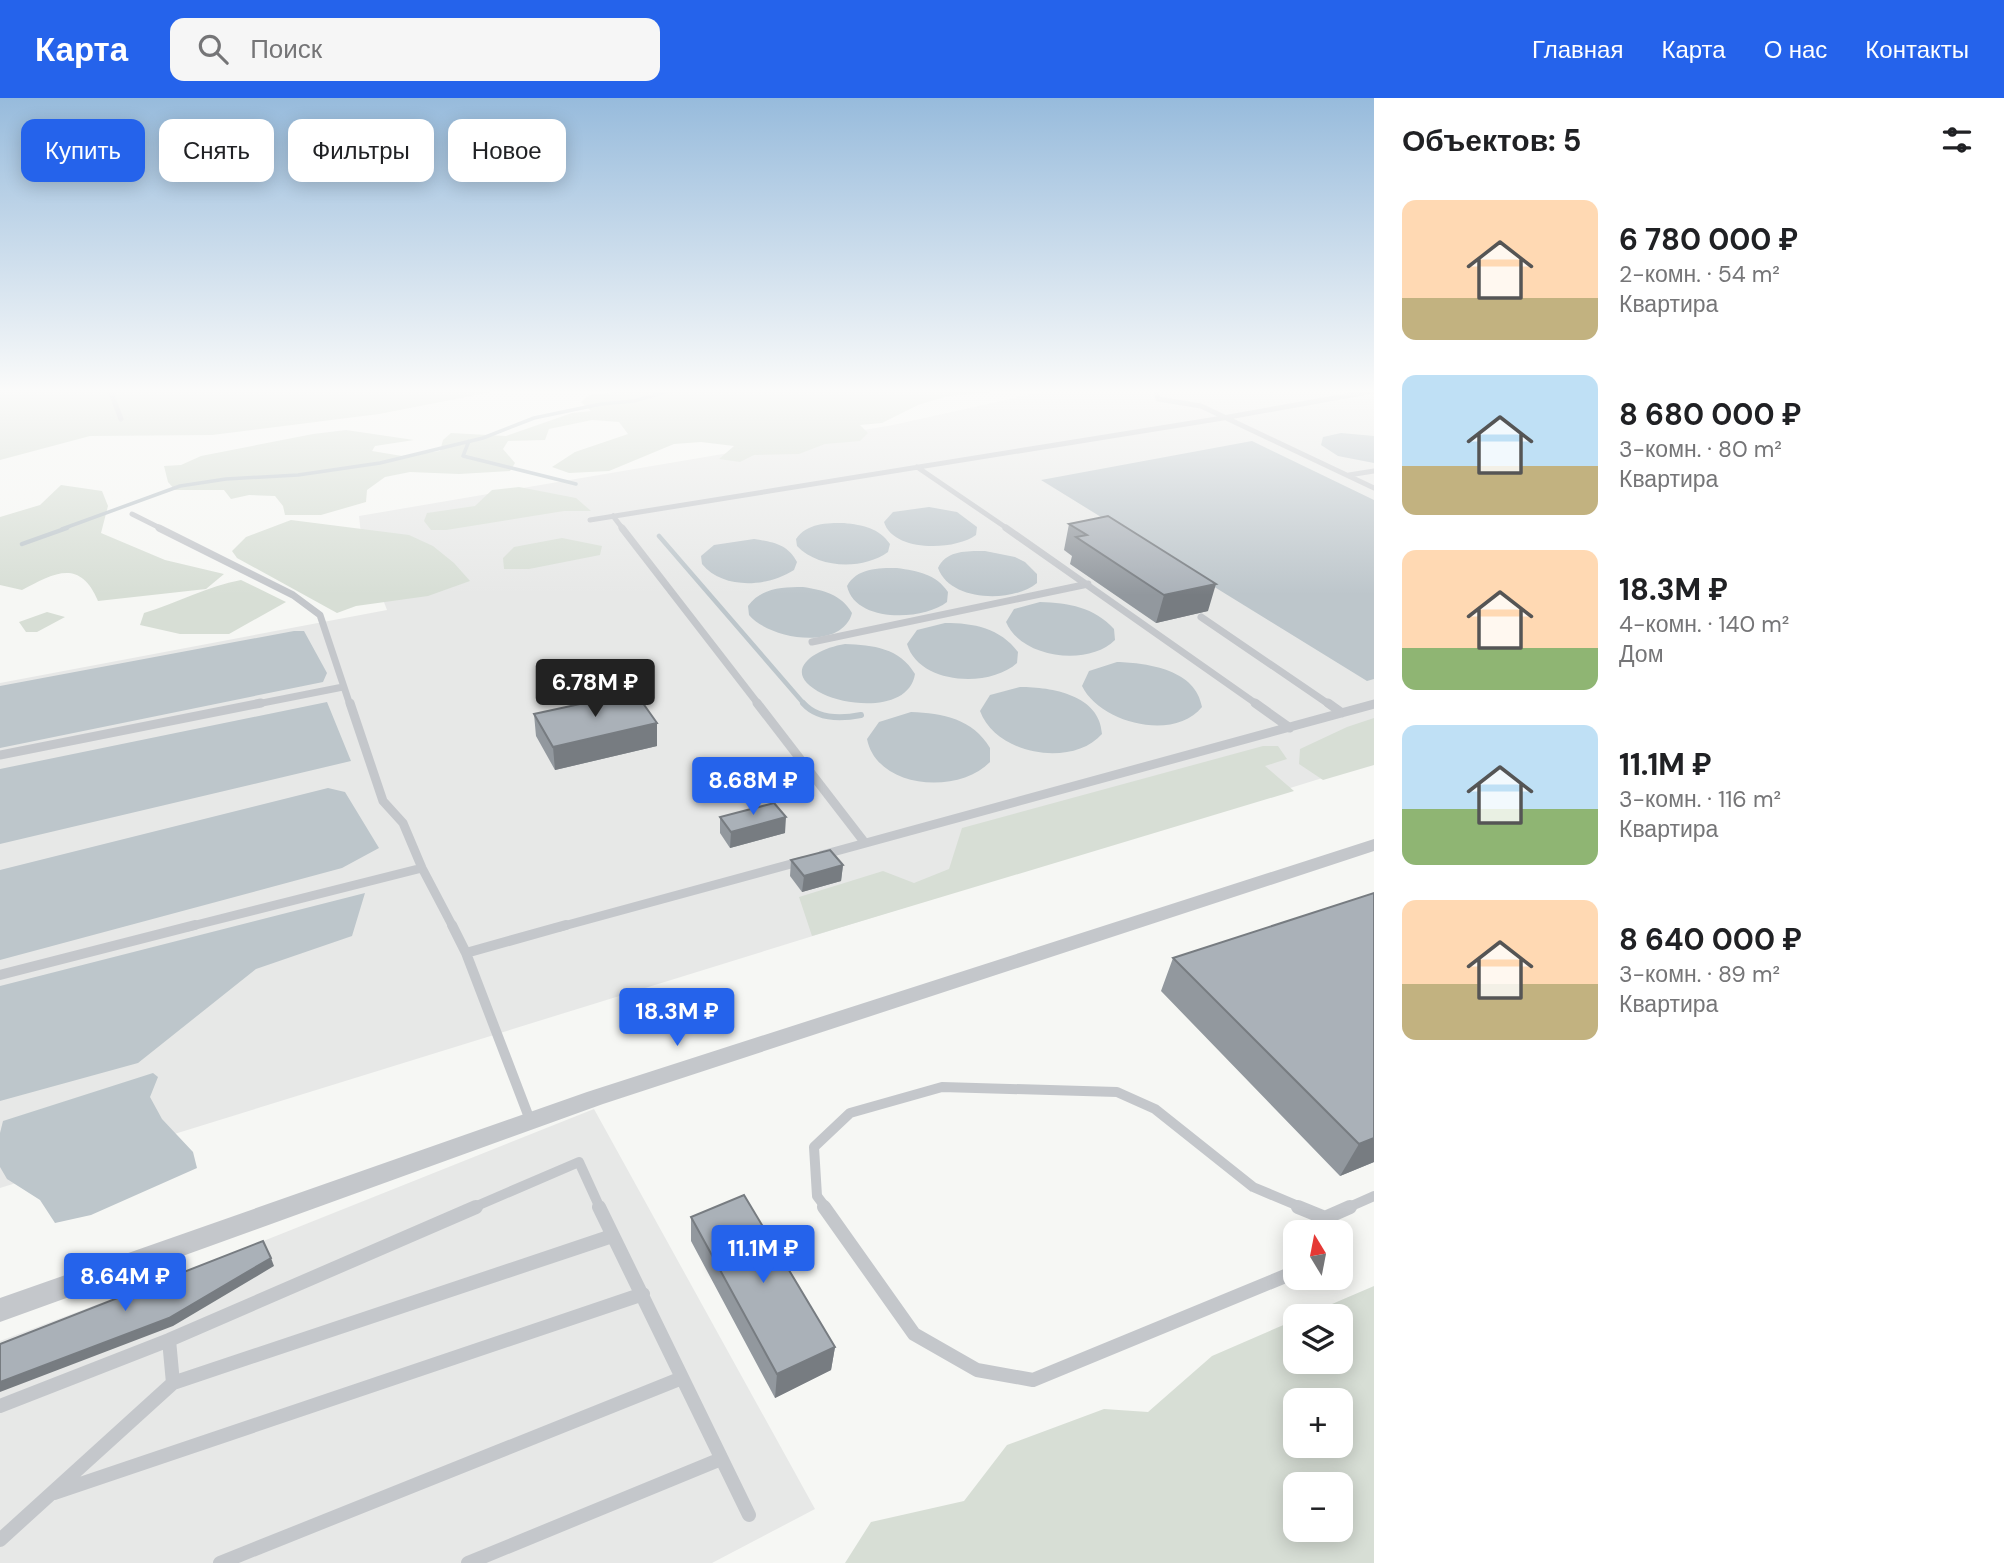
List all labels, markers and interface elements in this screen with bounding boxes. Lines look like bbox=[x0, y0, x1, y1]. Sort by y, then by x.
search box bbox=[170, 18, 660, 81]
text: Карта bbox=[35, 28, 128, 71]
icon: search bbox=[194, 30, 232, 68]
text: Поиск bbox=[250, 32, 322, 66]
text: Главная bbox=[1532, 34, 1623, 65]
text: Карта bbox=[1661, 34, 1726, 65]
text: О нас bbox=[1764, 34, 1827, 65]
text: Контакты bbox=[1865, 34, 1969, 65]
chip: Купить bbox=[21, 119, 145, 182]
chip: Снять bbox=[159, 119, 274, 182]
chip: Фильтры bbox=[288, 119, 434, 182]
chip: Новое bbox=[448, 119, 566, 182]
text: Объектов: 5 bbox=[1402, 121, 1581, 160]
icon: filters bbox=[1938, 121, 1976, 159]
text: 6 780 000 ₽ bbox=[1619, 220, 1798, 259]
icon: home bbox=[1458, 228, 1542, 312]
text: 2-комн. · 54 m² bbox=[1619, 259, 1780, 289]
text: Квартира bbox=[1619, 289, 1718, 319]
text: 8 680 000 ₽ bbox=[1619, 395, 1801, 434]
icon: home bbox=[1458, 403, 1542, 487]
text: 3-комн. · 80 m² bbox=[1619, 434, 1782, 464]
text: Квартира bbox=[1619, 464, 1718, 494]
text: 18.3M ₽ bbox=[1619, 570, 1728, 609]
icon: home bbox=[1458, 578, 1542, 662]
text: 4-комн. · 140 m² bbox=[1619, 609, 1789, 639]
text: Дом bbox=[1619, 639, 1663, 669]
pin: 6.78M ₽ bbox=[530, 660, 660, 719]
text: 6.78M ₽ bbox=[552, 667, 638, 697]
text: 11.1M ₽ bbox=[1619, 745, 1712, 784]
icon: home bbox=[1458, 753, 1542, 837]
pin: 8.68M ₽ bbox=[688, 758, 818, 817]
text: 8.68M ₽ bbox=[708, 765, 798, 795]
text: 3-комн. · 116 m² bbox=[1619, 784, 1781, 814]
text: Квартира bbox=[1619, 814, 1718, 844]
text: 8 640 000 ₽ bbox=[1619, 920, 1802, 959]
icon: home bbox=[1458, 928, 1542, 1012]
text: 3-комн. · 89 m² bbox=[1619, 959, 1780, 989]
pin: 18.3M ₽ bbox=[612, 988, 742, 1048]
text: Квартира bbox=[1619, 989, 1718, 1019]
text: 18.3M ₽ bbox=[635, 996, 719, 1026]
north arrow bbox=[1283, 1220, 1353, 1290]
map controls bbox=[1283, 1220, 1353, 1542]
pin: 11.1M ₽ bbox=[698, 1226, 828, 1285]
text: 11.1M ₽ bbox=[728, 1233, 798, 1263]
pin: 8.64M ₽ bbox=[60, 1254, 190, 1313]
text: 8.64M ₽ bbox=[80, 1261, 170, 1291]
button: layers bbox=[1283, 1304, 1353, 1374]
button: + bbox=[1283, 1388, 1353, 1458]
button: − bbox=[1283, 1472, 1353, 1542]

